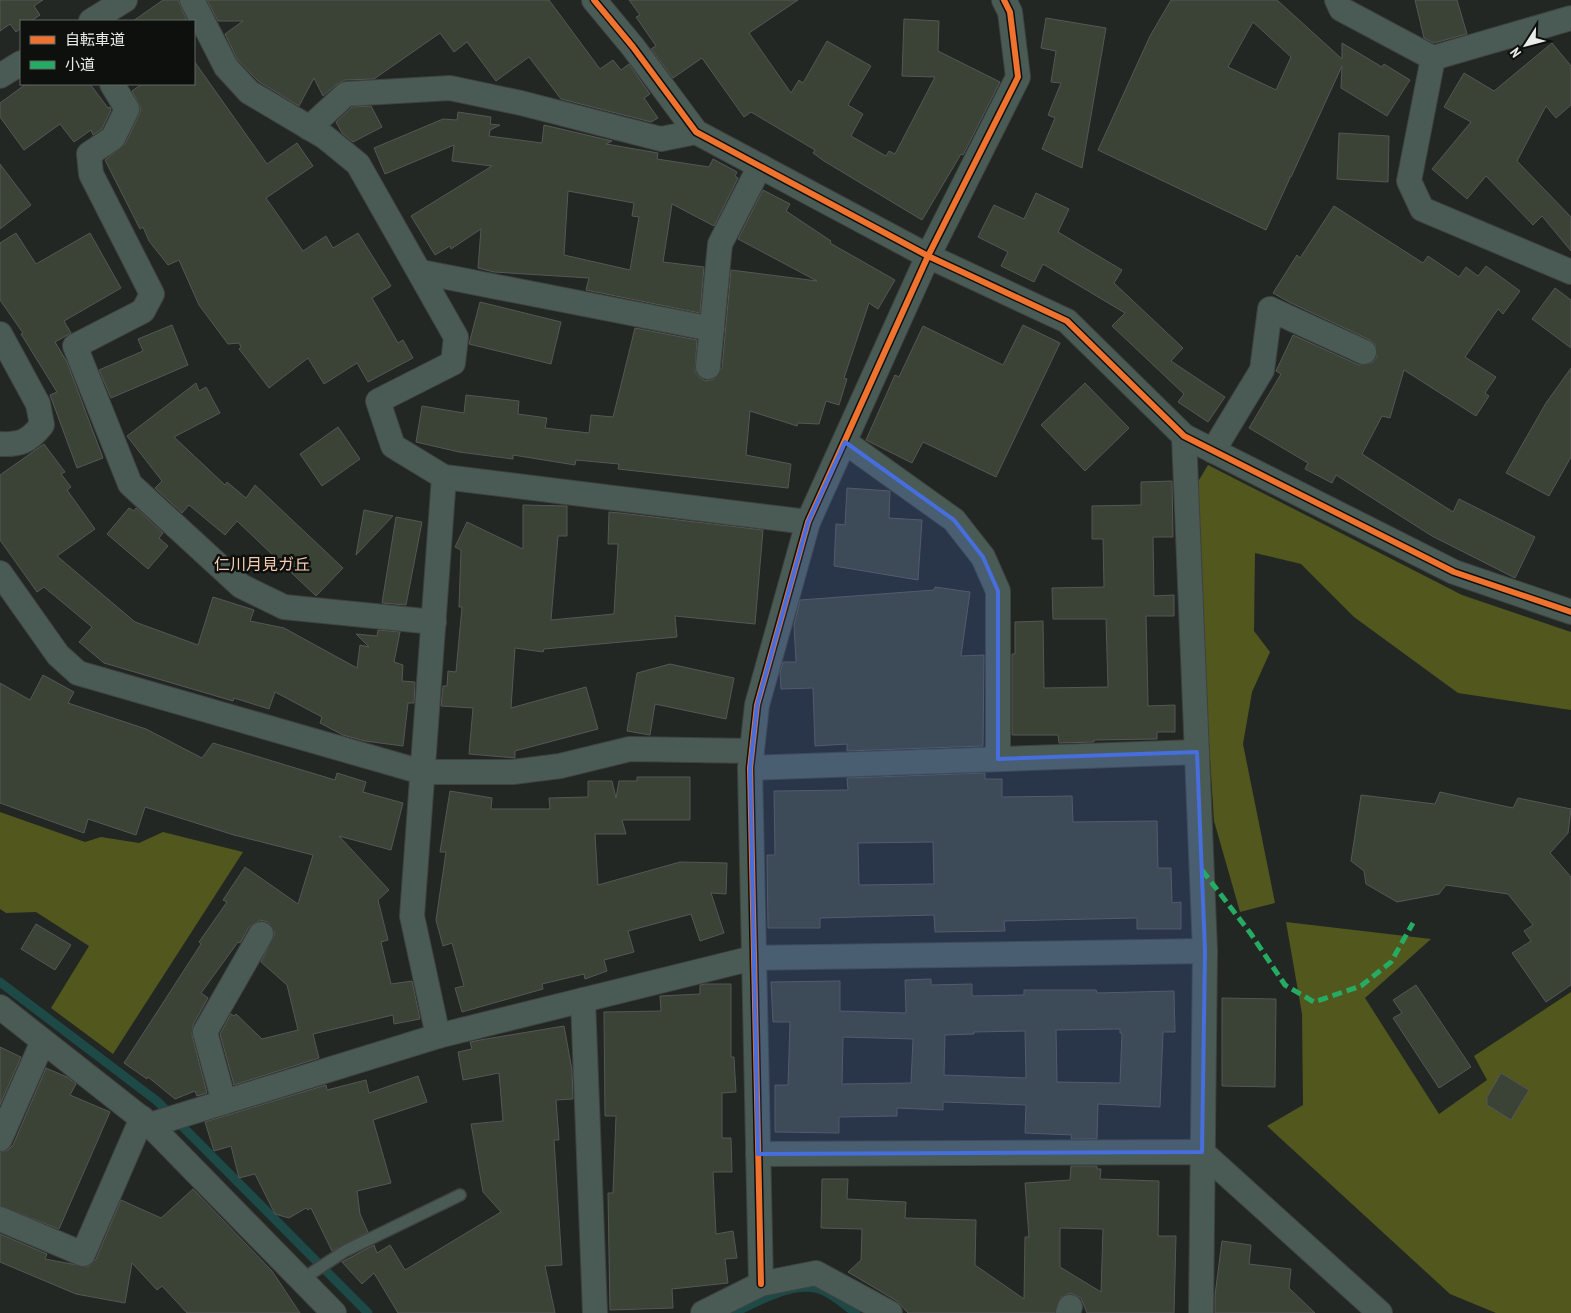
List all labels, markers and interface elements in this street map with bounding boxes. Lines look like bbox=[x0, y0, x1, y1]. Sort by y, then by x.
legend bbox=[20, 20, 195, 85]
north arrow bbox=[1501, 20, 1551, 70]
text: 自転車道 bbox=[65, 30, 125, 49]
text: N bbox=[1506, 44, 1525, 61]
text: 小道 bbox=[65, 55, 95, 74]
district label: 仁川月見ガ丘 bbox=[214, 554, 310, 574]

